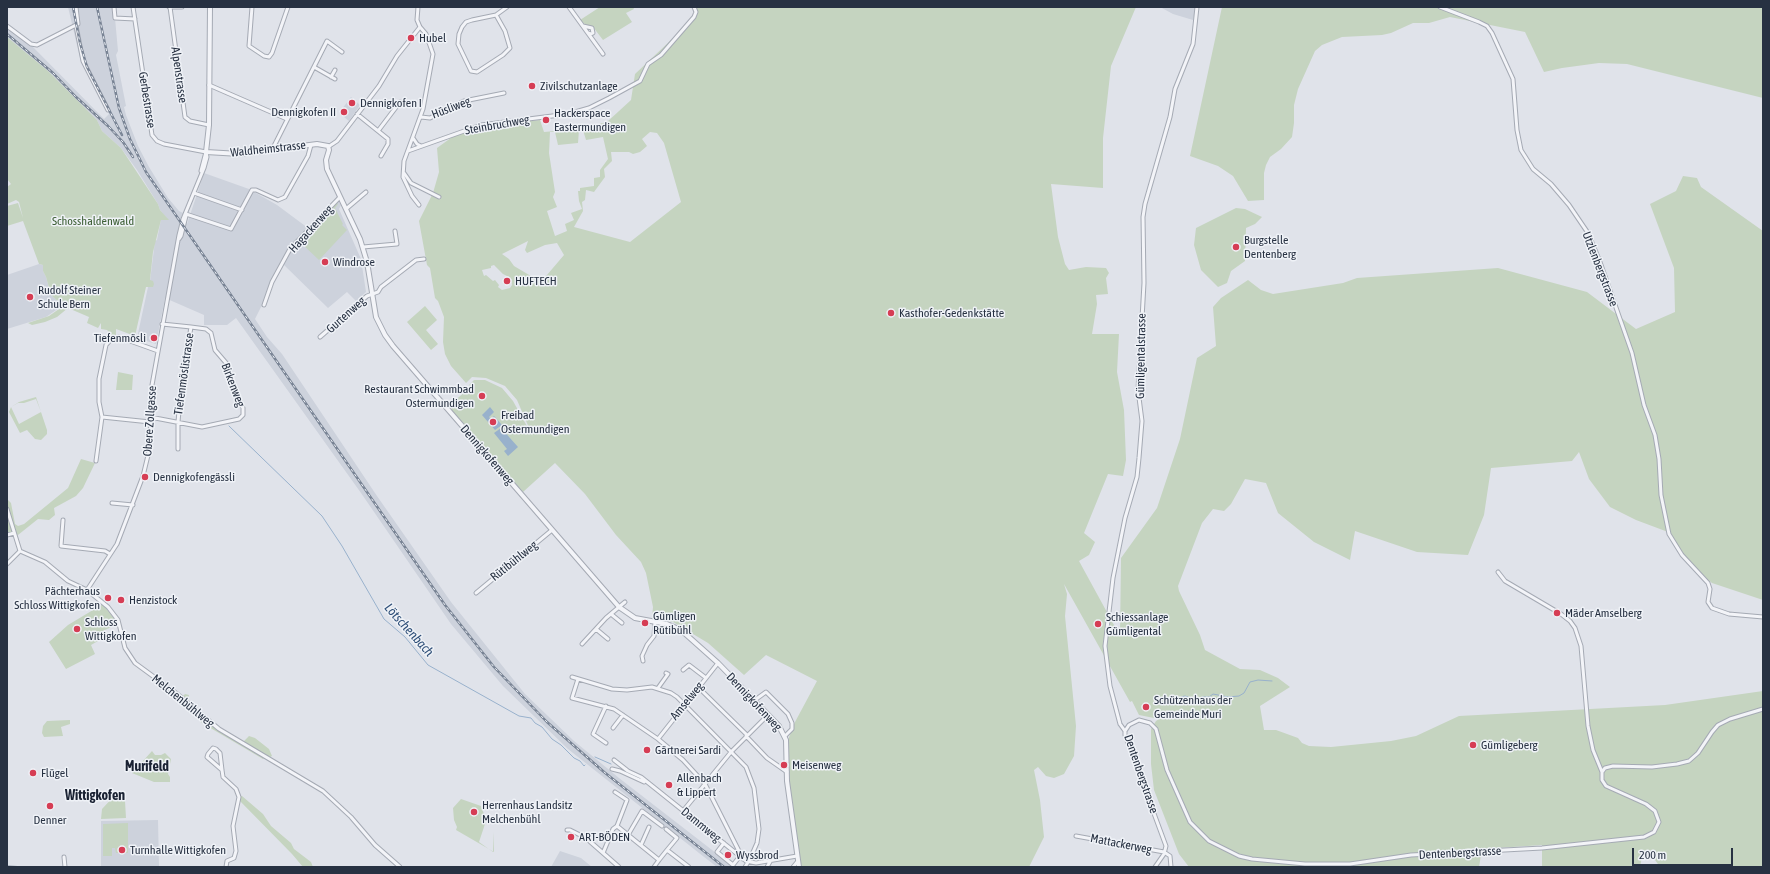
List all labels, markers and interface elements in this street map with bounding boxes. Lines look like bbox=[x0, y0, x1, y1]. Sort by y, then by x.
place label: Hubel bbox=[419, 31, 446, 45]
marker: Hubel bbox=[406, 33, 416, 43]
street label: Alpenstrasse bbox=[168, 46, 190, 104]
street label: Gerbestrasse bbox=[135, 71, 159, 129]
place label: Zivilschutzanlage bbox=[540, 79, 618, 93]
marker: Zivilschutzanlage bbox=[527, 81, 537, 91]
street label: Hüsliweg bbox=[429, 94, 473, 122]
place label: Dennigkofen I bbox=[360, 96, 422, 110]
marker: Dennigkofen I bbox=[347, 98, 357, 108]
place label: Dennigkofen II bbox=[271, 105, 336, 119]
place label: Hackerspace Eastermundigen bbox=[554, 106, 626, 134]
marker: Dennigkofen II bbox=[339, 107, 349, 117]
street label: Steinbruchweg bbox=[464, 112, 530, 138]
marker: Hackerspace Eastermundigen bbox=[541, 115, 551, 125]
street label: Waldheimstrasse bbox=[230, 138, 306, 160]
street label: Hagackerweg bbox=[286, 202, 336, 256]
park label: Schosshaldenwald bbox=[52, 214, 134, 228]
street label: Utzlenbergstrasse bbox=[1579, 229, 1621, 309]
place label: Burgstelle Dentenberg bbox=[1244, 233, 1296, 261]
marker: Burgstelle Dentenberg bbox=[1231, 242, 1241, 252]
place label: Windrose bbox=[333, 255, 375, 269]
marker: Windrose bbox=[320, 257, 330, 267]
place label: HUFTECH bbox=[515, 274, 557, 288]
marker: HUFTECH bbox=[502, 276, 512, 286]
place label: Rudolf Steiner Schule Bern bbox=[38, 283, 101, 311]
marker: Rudolf Steiner Schule Bern bbox=[25, 292, 35, 302]
street label: Gurtenweg bbox=[323, 294, 369, 336]
place label: Kasthofer-Gedenkstätte bbox=[899, 306, 1004, 320]
marker: Kasthofer-Gedenkstätte bbox=[886, 308, 896, 318]
street label: Gümligentalstrasse bbox=[1133, 313, 1149, 399]
place label: Tiefenmösli bbox=[94, 331, 146, 345]
street label: Tiefenmöslistrasse bbox=[171, 332, 197, 416]
marker: Tiefenmösli bbox=[149, 333, 159, 343]
street label: Birkenweg bbox=[218, 361, 248, 409]
place label: Restaurant Schwimmbad Ostermundigen bbox=[364, 382, 474, 410]
street label: Obere Zollgasse bbox=[140, 385, 160, 457]
marker: Restaurant Schwimmbad Ostermundigen bbox=[477, 391, 487, 401]
place label: Freibad Ostermundigen bbox=[501, 408, 569, 436]
marker: Freibad Ostermundigen bbox=[488, 417, 498, 427]
street label: Dennigkofenweg bbox=[457, 422, 517, 488]
place label: Dennigkofengässli bbox=[153, 470, 235, 484]
marker: Dennigkofengässli bbox=[140, 472, 150, 482]
street label: Rütibühlweg bbox=[488, 538, 540, 584]
place label: Pächterhaus Schloss Wittigkofen bbox=[14, 584, 100, 612]
marker: Pächterhaus Schloss Wittigkofen bbox=[103, 593, 113, 603]
place label: Henzistock bbox=[129, 593, 177, 607]
marker: Henzistock bbox=[116, 595, 126, 605]
water label: Lötschenbach bbox=[381, 600, 437, 660]
place label: Mäder Amselberg bbox=[1565, 606, 1642, 620]
marker: Mäder Amselberg bbox=[1552, 608, 1562, 618]
place label: Gümligen Rütibühl bbox=[653, 609, 696, 637]
place label: Schiessanlage Gümligental bbox=[1106, 610, 1169, 638]
place label: Schloss Wittigkofen bbox=[85, 615, 137, 643]
marker: Gümligen Rütibühl bbox=[640, 618, 650, 628]
marker: Schiessanlage Gümligental bbox=[1093, 619, 1103, 629]
marker: Schloss Wittigkofen bbox=[72, 624, 82, 634]
street label: Dennigkofenweg bbox=[723, 670, 785, 734]
street label: Melchenbühlweg bbox=[149, 671, 217, 731]
street label: Amselweg bbox=[667, 679, 707, 723]
place label: Schützenhaus der Gemeinde Muri bbox=[1154, 693, 1232, 721]
marker: Schützenhaus der Gemeinde Muri bbox=[1141, 702, 1151, 712]
street label: Dentenbergstrasse bbox=[1121, 733, 1161, 815]
place label: Gümligeberg bbox=[1481, 738, 1538, 752]
marker: Gümligeberg bbox=[1468, 740, 1478, 750]
place label: Gärtnerei Sardi bbox=[655, 743, 721, 757]
marker: Gärtnerei Sardi bbox=[642, 745, 652, 755]
place label: Meisenweg bbox=[792, 758, 841, 772]
district label: Murifeld bbox=[125, 759, 169, 775]
marker: Meisenweg bbox=[779, 760, 789, 770]
place label: Flügel bbox=[41, 766, 68, 780]
marker: Flügel bbox=[28, 768, 38, 778]
place label: Allenbach & Lippert bbox=[677, 771, 722, 799]
marker: Allenbach & Lippert bbox=[664, 780, 674, 790]
district label: Wittigkofen bbox=[65, 788, 125, 804]
place label: Herrenhaus Landsitz Melchenbühl bbox=[482, 798, 572, 826]
marker: Denner bbox=[45, 801, 55, 811]
street label: Dammweg bbox=[678, 805, 724, 845]
marker: Herrenhaus Landsitz Melchenbühl bbox=[469, 807, 479, 817]
place label: Denner bbox=[34, 813, 66, 827]
place label: ART-BÖDEN bbox=[579, 830, 630, 844]
street label: Mattackerweg bbox=[1089, 831, 1153, 857]
marker: ART-BÖDEN bbox=[566, 832, 576, 842]
scale bar bbox=[1634, 840, 1735, 866]
place label: Turnhalle Wittigkofen bbox=[130, 843, 226, 857]
street label: Dentenbergstrasse bbox=[1418, 844, 1502, 862]
marker: Turnhalle Wittigkofen bbox=[117, 845, 127, 855]
place label: Wyssbrod bbox=[736, 848, 779, 862]
text: 200 m bbox=[1639, 848, 1666, 862]
marker: Wyssbrod bbox=[723, 850, 733, 860]

